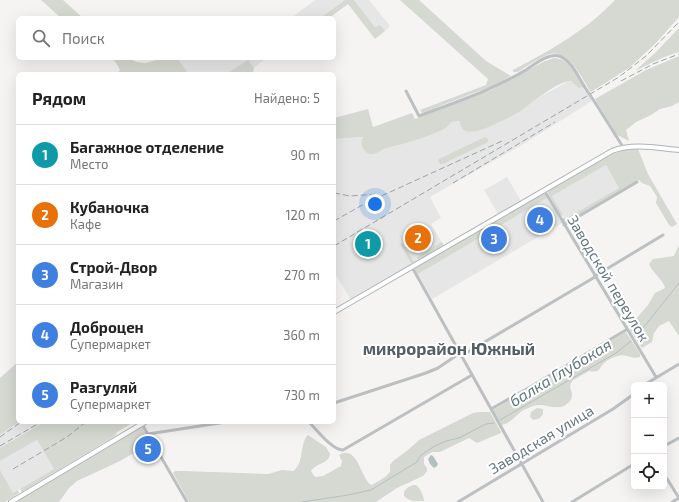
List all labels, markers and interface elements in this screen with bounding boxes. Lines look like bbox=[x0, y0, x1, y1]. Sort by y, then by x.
search box bbox=[16, 16, 336, 60]
icon: search bbox=[30, 27, 52, 49]
text: Поиск bbox=[62, 29, 105, 47]
text: Рядом bbox=[32, 88, 86, 108]
text: Найдено: 5 bbox=[254, 90, 320, 106]
text: Багажное отделение bbox=[70, 138, 224, 156]
text: 1 bbox=[42, 147, 48, 163]
text: 90 m bbox=[290, 147, 320, 163]
text: Место bbox=[70, 156, 109, 172]
your location bbox=[365, 194, 385, 214]
text: Кубаночка bbox=[70, 198, 149, 216]
pin: 4 bbox=[527, 205, 553, 235]
text: 2 bbox=[41, 207, 49, 223]
text: 120 m bbox=[285, 207, 320, 223]
street label: Заводской переулок bbox=[563, 212, 654, 345]
text: Кафе bbox=[70, 216, 101, 232]
pin: 2 bbox=[405, 223, 431, 253]
pin: 3 bbox=[481, 224, 507, 254]
pin: 1 bbox=[355, 229, 381, 259]
text: Строй-Двор bbox=[70, 258, 157, 276]
text: 3 bbox=[41, 267, 49, 283]
text: 270 m bbox=[284, 267, 320, 283]
text: Магазин bbox=[70, 276, 123, 292]
text: Доброцен bbox=[70, 318, 144, 336]
text: 4 bbox=[41, 327, 49, 343]
text: 360 m bbox=[283, 327, 320, 343]
water label: балка Глубокая bbox=[505, 334, 615, 410]
text: Супермаркет bbox=[70, 336, 151, 352]
district label: микрорайон Южный bbox=[363, 338, 535, 358]
text: Разгуляй bbox=[70, 378, 137, 396]
map controls bbox=[631, 382, 667, 490]
button: + bbox=[631, 382, 667, 418]
text: 5 bbox=[41, 387, 49, 403]
text: 730 m bbox=[284, 387, 320, 403]
text: Супермаркет bbox=[70, 396, 151, 412]
street label: Заводская улица bbox=[485, 401, 597, 478]
button: − bbox=[631, 418, 667, 454]
pin: 5 bbox=[135, 434, 161, 464]
button: locate bbox=[631, 454, 667, 490]

